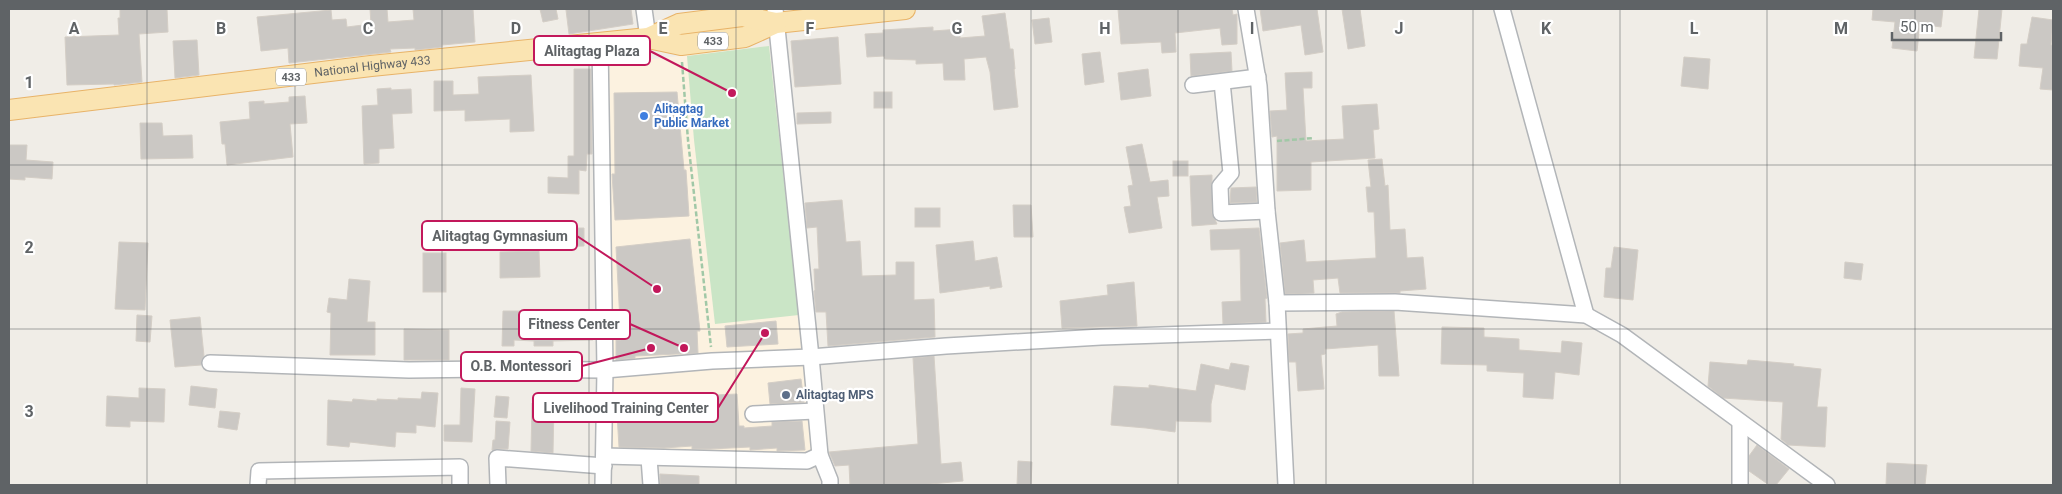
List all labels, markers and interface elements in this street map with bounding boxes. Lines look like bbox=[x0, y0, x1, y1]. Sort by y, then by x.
scale bar bbox=[1892, 10, 2001, 42]
text: 50 m bbox=[1900, 18, 1934, 36]
text: A bbox=[69, 19, 80, 38]
text: B bbox=[216, 19, 226, 38]
text: C bbox=[363, 19, 373, 38]
text: D bbox=[511, 19, 521, 38]
text: E bbox=[659, 19, 668, 38]
text: F bbox=[806, 19, 815, 38]
text: G bbox=[952, 19, 963, 38]
text: H bbox=[1099, 19, 1111, 38]
text: I bbox=[1250, 19, 1254, 38]
text: J bbox=[1395, 19, 1403, 38]
text: K bbox=[1541, 19, 1552, 38]
text: L bbox=[1690, 19, 1699, 38]
text: M bbox=[1834, 19, 1848, 38]
road number: 433 bbox=[698, 32, 728, 49]
callout: Alitagtag Plaza bbox=[534, 36, 650, 65]
text: Alitagtag Plaza bbox=[544, 43, 640, 59]
street label: National Highway 433 bbox=[313, 53, 431, 80]
road number: 433 bbox=[276, 68, 306, 86]
text: 1 bbox=[24, 73, 34, 92]
place label: Alitagtag Public Market bbox=[654, 102, 729, 130]
marker: Alitagtag Public Market bbox=[638, 110, 650, 122]
callout: Alitagtag Gymnasium bbox=[422, 221, 577, 250]
text: Alitagtag Gymnasium bbox=[432, 228, 568, 244]
text: 2 bbox=[24, 238, 34, 257]
callout: Fitness Center bbox=[519, 310, 630, 339]
text: Fitness Center bbox=[528, 316, 620, 332]
callout: O.B. Montessori bbox=[461, 352, 582, 381]
text: O.B. Montessori bbox=[471, 358, 571, 374]
place label: Alitagtag MPS bbox=[796, 388, 874, 402]
marker: Alitagtag MPS bbox=[780, 389, 792, 401]
callout: Livelihood Training Center bbox=[533, 393, 718, 422]
text: Livelihood Training Center bbox=[543, 400, 709, 416]
text: 3 bbox=[24, 402, 34, 421]

